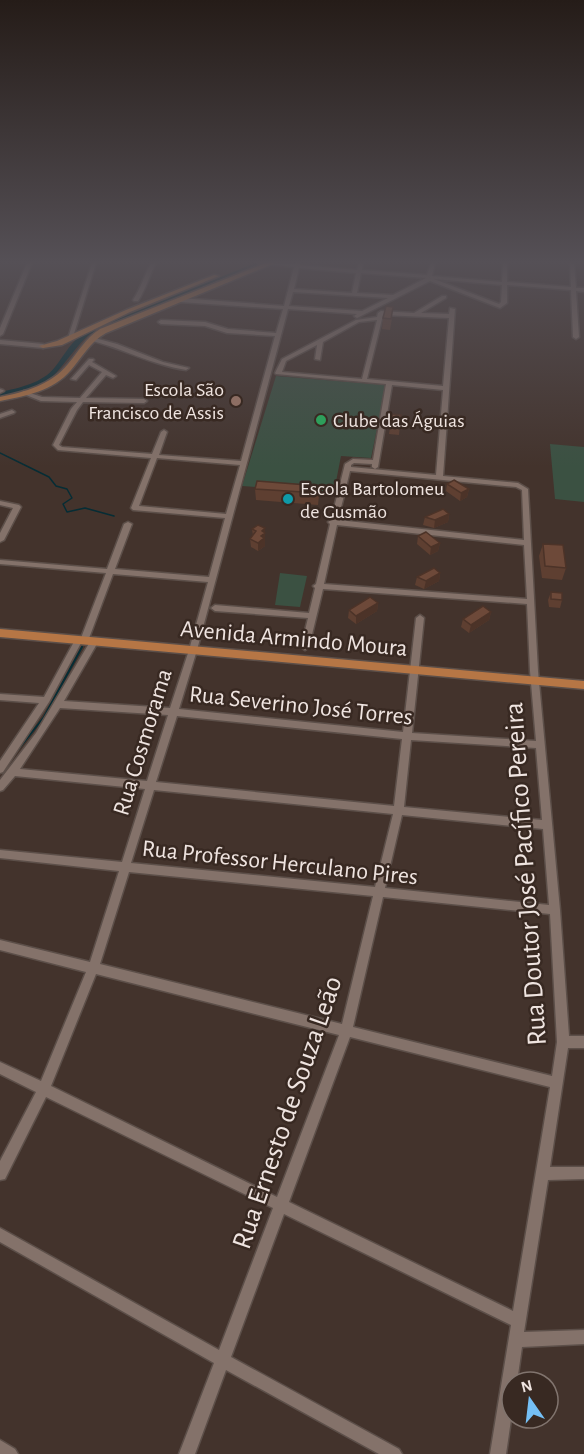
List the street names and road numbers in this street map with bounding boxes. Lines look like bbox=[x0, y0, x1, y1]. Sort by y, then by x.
street label: Avenida Armindo Moura bbox=[179, 617, 408, 661]
street label: Rua Cosmorama bbox=[109, 666, 177, 819]
street label: Rua Severino José Torres bbox=[188, 682, 414, 730]
street label: Rua Doutor José Pacífico Pereira bbox=[500, 701, 552, 1046]
street label: Rua Professor Herculano Pires bbox=[141, 837, 419, 889]
street label: Rua Ernesto de Souza Leão bbox=[228, 973, 348, 1253]

